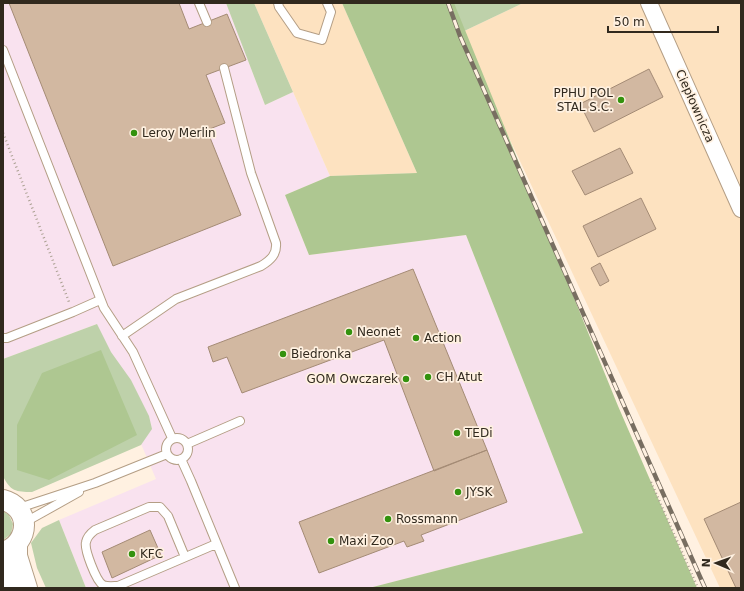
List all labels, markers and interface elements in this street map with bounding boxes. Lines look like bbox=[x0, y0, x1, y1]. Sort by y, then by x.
scale bar bbox=[608, 8, 718, 34]
text: 50 m bbox=[614, 15, 645, 29]
street label: Ciepłownicza bbox=[673, 67, 717, 145]
place label: PPHU POL STAL S.C. bbox=[554, 86, 613, 114]
marker: PPHU POL STAL S.C. bbox=[616, 95, 626, 105]
place label: Leroy Merlin bbox=[142, 126, 216, 140]
marker: Leroy Merlin bbox=[129, 128, 139, 138]
place label: Neonet bbox=[357, 325, 401, 339]
marker: Neonet bbox=[344, 327, 354, 337]
place label: Action bbox=[424, 331, 462, 345]
marker: Action bbox=[411, 333, 421, 343]
place label: Biedronka bbox=[291, 347, 351, 361]
marker: Biedronka bbox=[278, 349, 288, 359]
place label: CH Atut bbox=[436, 370, 483, 384]
place label: GOM Owczarek bbox=[307, 372, 398, 386]
marker: CH Atut bbox=[423, 372, 433, 382]
marker: GOM Owczarek bbox=[401, 374, 411, 384]
place label: TEDi bbox=[464, 426, 493, 440]
marker: TEDi bbox=[452, 428, 462, 438]
place label: JYSK bbox=[465, 485, 493, 499]
marker: JYSK bbox=[453, 487, 463, 497]
place label: Rossmann bbox=[396, 512, 458, 526]
marker: Rossmann bbox=[383, 514, 393, 524]
place label: Maxi Zoo bbox=[339, 534, 394, 548]
marker: Maxi Zoo bbox=[326, 536, 336, 546]
north arrow bbox=[696, 543, 736, 583]
place label: KFC bbox=[140, 547, 163, 561]
marker: KFC bbox=[127, 549, 137, 559]
text: N bbox=[700, 558, 713, 568]

